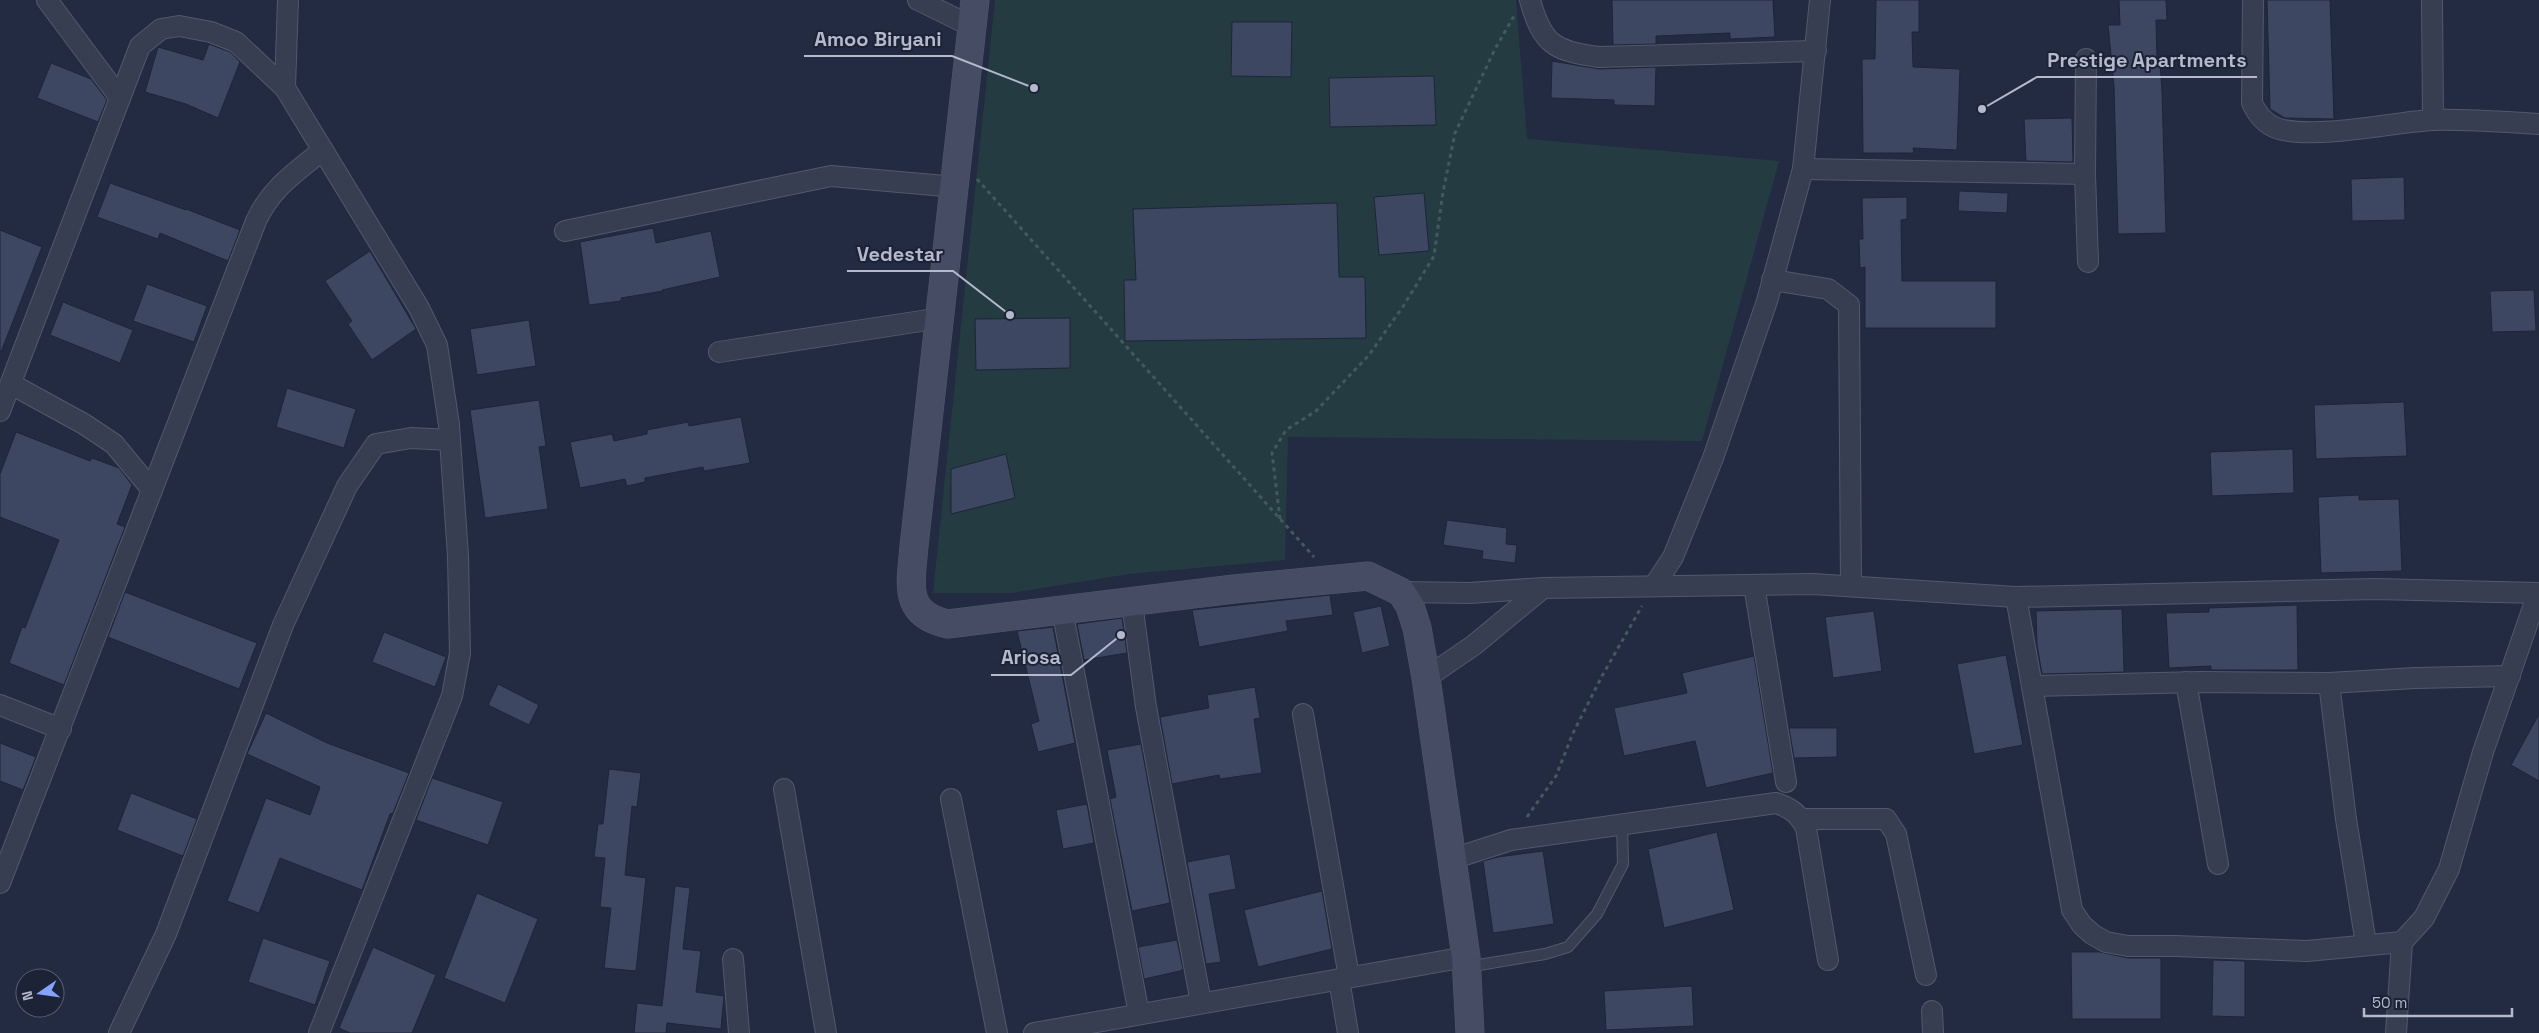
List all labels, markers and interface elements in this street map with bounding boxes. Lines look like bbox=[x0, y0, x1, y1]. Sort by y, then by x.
callout: Amoo Biryani bbox=[804, 21, 952, 56]
text: Amoo Biryani bbox=[814, 26, 942, 52]
callout: Prestige Apartments bbox=[2037, 42, 2257, 77]
text: Prestige Apartments bbox=[2047, 47, 2247, 73]
callout: Vedestar bbox=[847, 236, 953, 271]
text: Vedestar bbox=[857, 241, 943, 267]
callout: Ariosa bbox=[991, 640, 1071, 675]
text: Ariosa bbox=[1001, 644, 1061, 670]
north arrow bbox=[15, 968, 65, 1018]
scale bar bbox=[2364, 986, 2512, 1018]
text: N bbox=[18, 989, 37, 1003]
text: 50 m bbox=[2372, 993, 2407, 1012]

